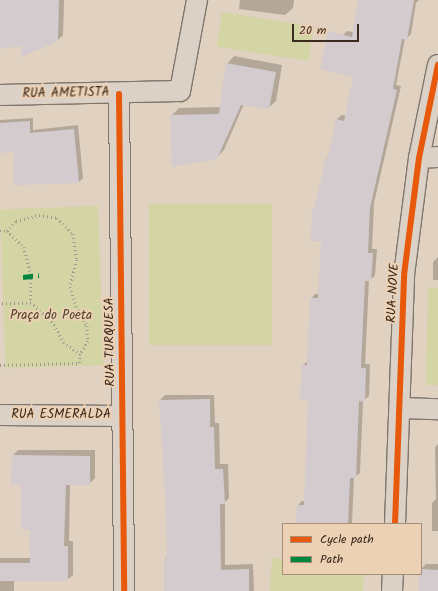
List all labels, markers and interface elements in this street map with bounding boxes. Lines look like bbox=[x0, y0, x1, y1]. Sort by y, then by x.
scale bar bbox=[294, 16, 361, 42]
text: 20 m bbox=[299, 21, 326, 40]
street label: RUA AMETISTA bbox=[22, 85, 110, 103]
street label: RUA NOVE bbox=[385, 263, 403, 323]
street label: RUA TURQUESA bbox=[102, 297, 120, 387]
park label: Praça do Poeta bbox=[10, 308, 92, 324]
street label: RUA ESMERALDA bbox=[11, 407, 111, 423]
legend bbox=[282, 523, 422, 575]
text: Cycle path bbox=[320, 530, 374, 549]
text: Path bbox=[320, 550, 343, 569]

